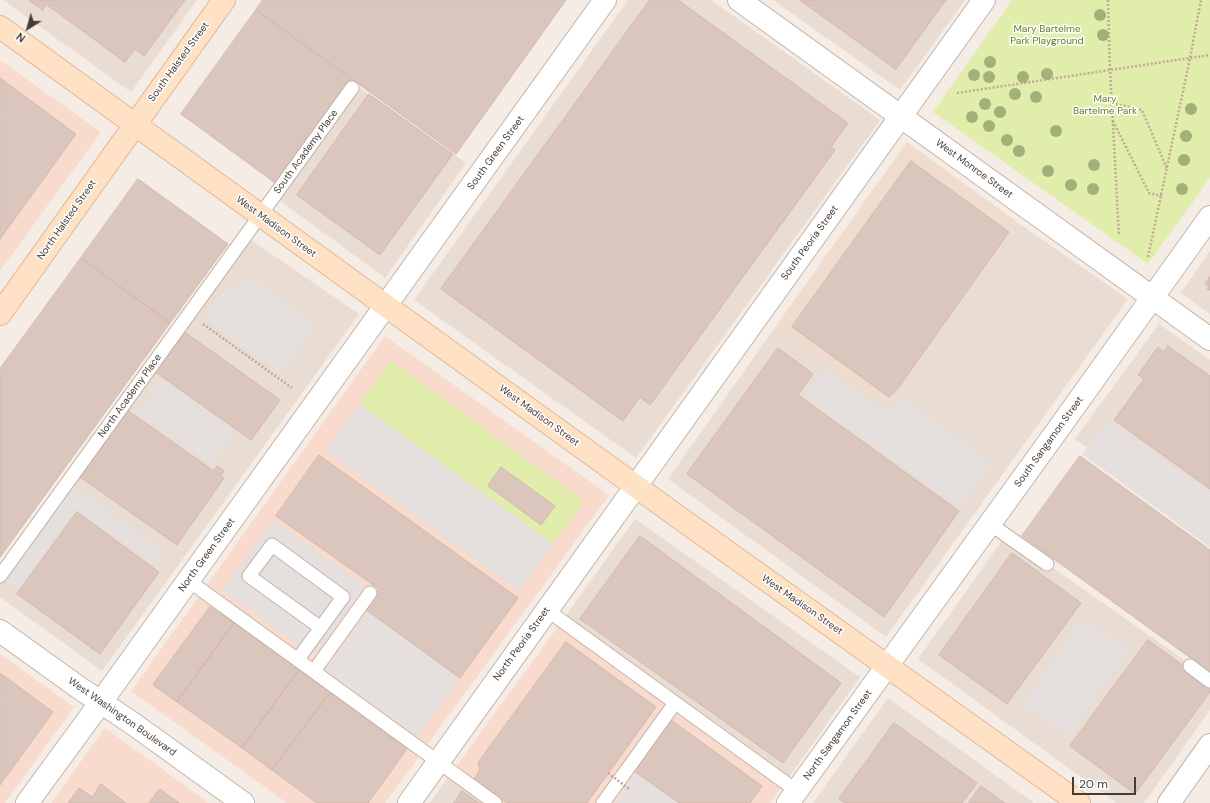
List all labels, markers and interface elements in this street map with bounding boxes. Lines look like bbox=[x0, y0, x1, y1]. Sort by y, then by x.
north arrow bbox=[8, 8, 48, 48]
street label: South Halsted Street bbox=[146, 20, 212, 104]
park label: Mary Bartelme Park Playground bbox=[1010, 23, 1084, 46]
text: N bbox=[13, 30, 28, 46]
park label: Mary Bartelme Park bbox=[1073, 93, 1137, 116]
street label: South Academy Place bbox=[271, 108, 341, 196]
street label: South Green Street bbox=[465, 113, 527, 193]
street label: West Monroe Street bbox=[933, 137, 1015, 201]
street label: North Halsted Street bbox=[35, 178, 99, 262]
street label: West Madison Street bbox=[233, 194, 319, 260]
street label: South Peoria Street bbox=[779, 203, 841, 283]
street label: North Academy Place bbox=[96, 352, 164, 440]
street label: West Madison Street bbox=[496, 383, 582, 449]
street label: South Sangamon Street bbox=[1012, 394, 1086, 490]
street label: North Green Street bbox=[176, 516, 238, 594]
street label: West Madison Street bbox=[759, 572, 845, 638]
street label: North Peoria Street bbox=[491, 605, 553, 683]
street label: West Washington Boulevard bbox=[66, 675, 178, 759]
street label: North Sangamon Street bbox=[801, 688, 875, 782]
scale bar bbox=[1074, 769, 1138, 795]
text: 20 m bbox=[1079, 776, 1108, 792]

